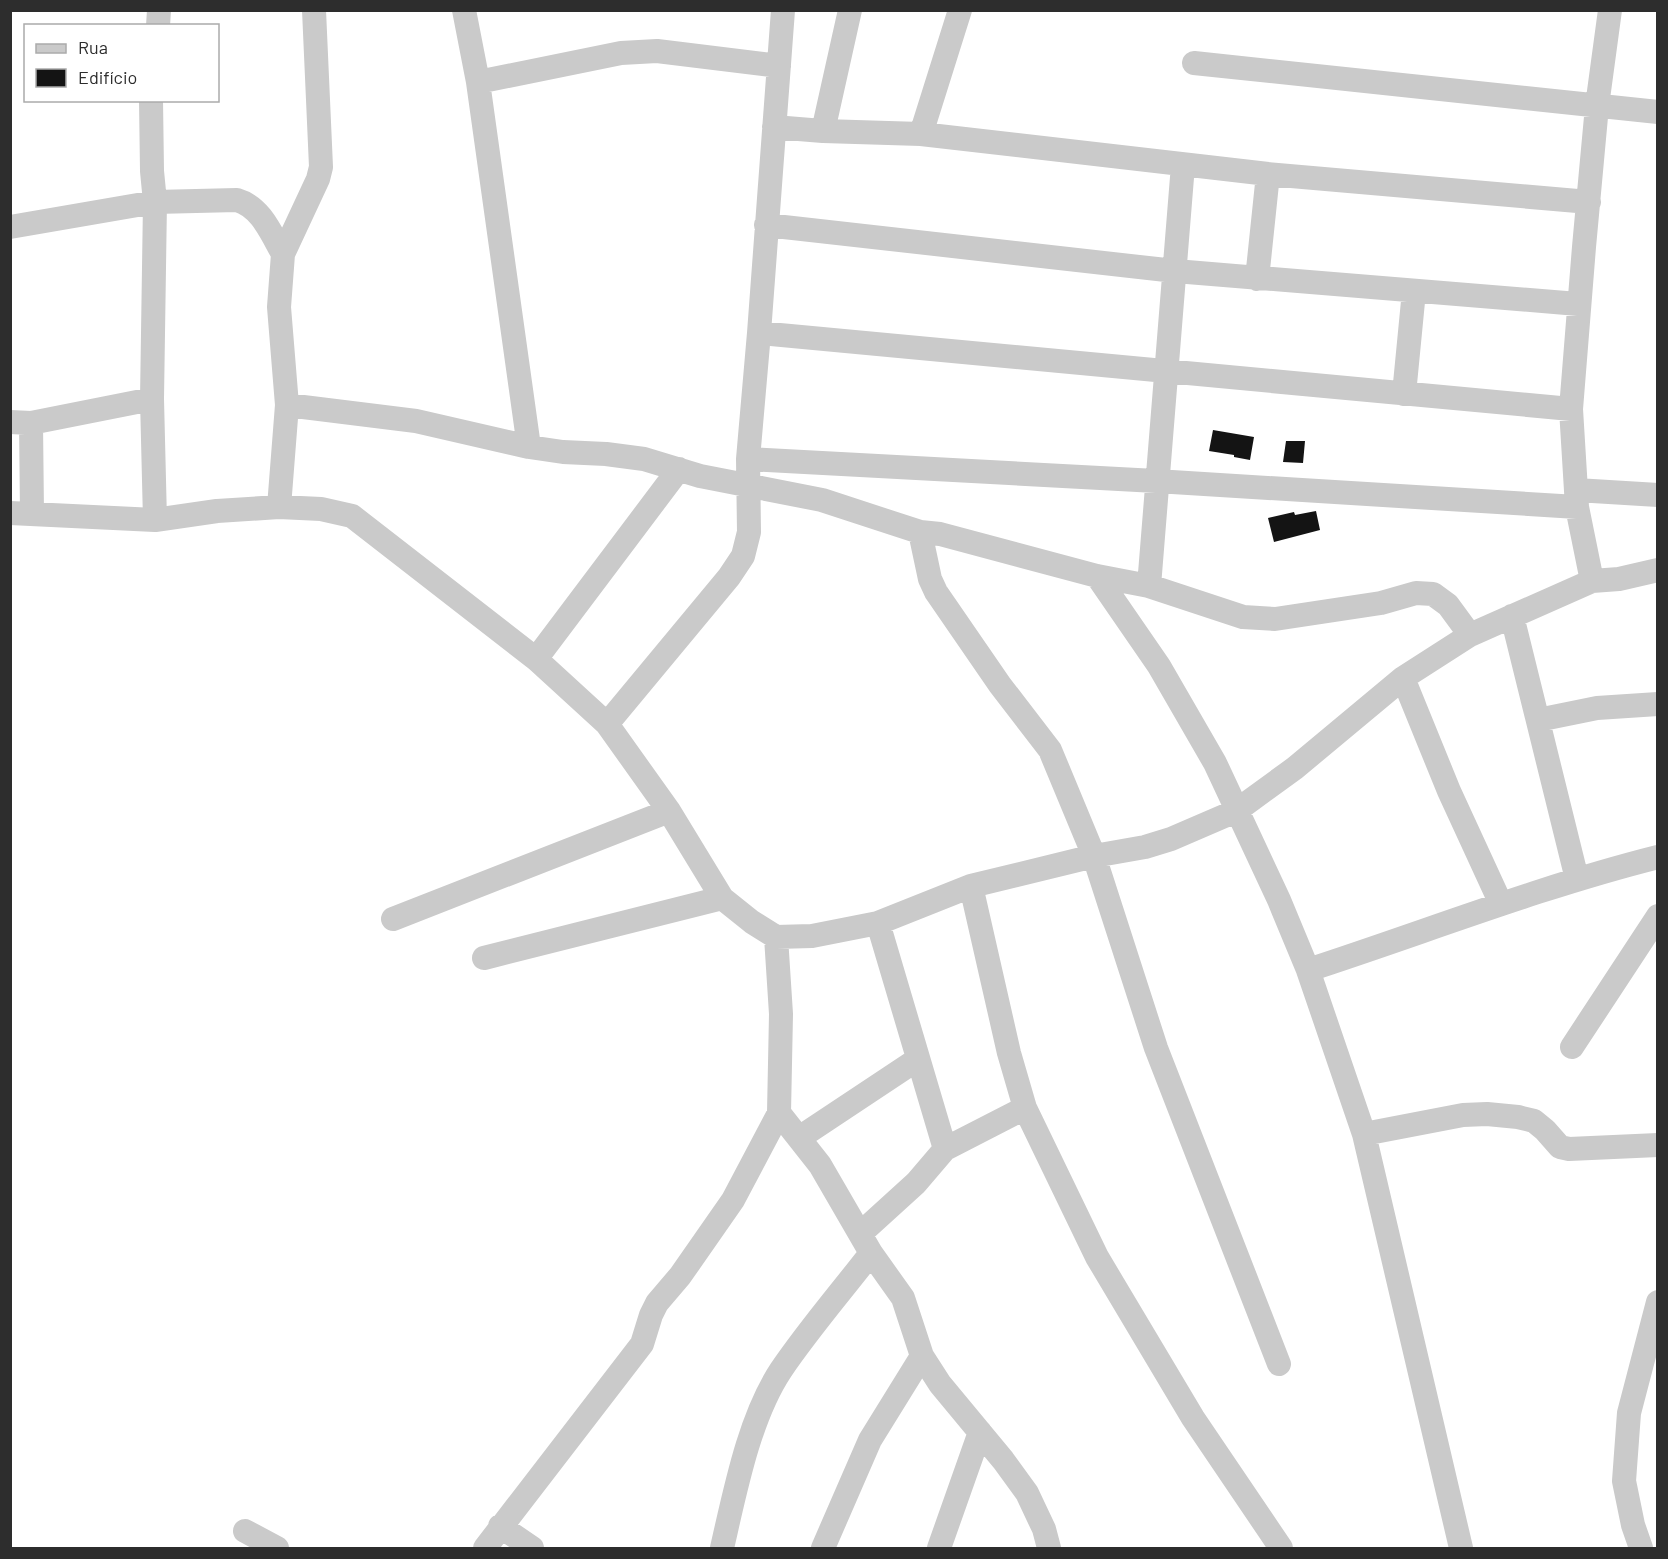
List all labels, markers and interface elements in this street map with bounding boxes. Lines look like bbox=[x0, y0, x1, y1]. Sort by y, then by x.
legend bbox=[24, 24, 219, 102]
text: Rua bbox=[78, 36, 108, 58]
text: Edifício bbox=[78, 66, 137, 88]

